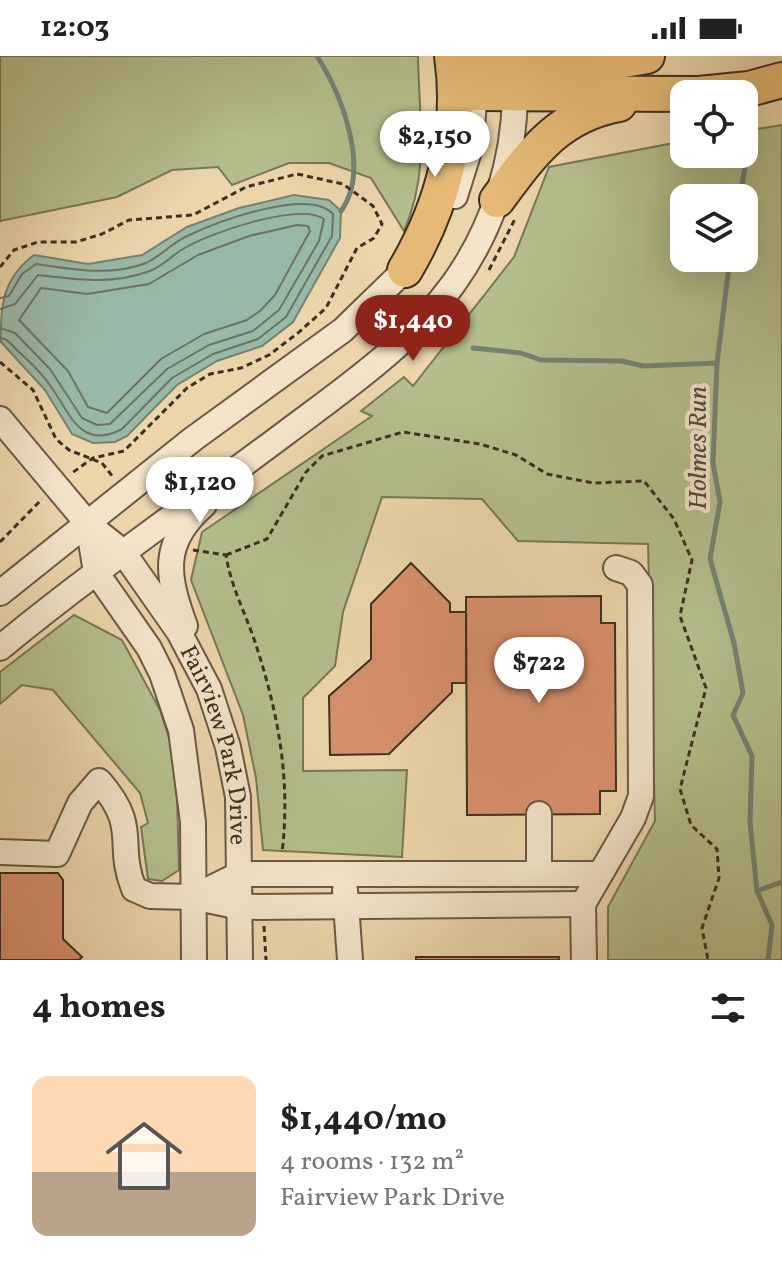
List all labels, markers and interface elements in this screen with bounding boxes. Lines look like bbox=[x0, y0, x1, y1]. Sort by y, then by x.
text: 12:03 bbox=[40, 7, 110, 49]
map controls bbox=[670, 80, 758, 272]
button: locate bbox=[670, 80, 758, 168]
pin: $2,150 bbox=[370, 111, 500, 179]
text: $2,150 bbox=[398, 119, 472, 155]
button: layers bbox=[670, 184, 758, 272]
pin: $1,440 bbox=[348, 295, 478, 363]
text: $1,440 bbox=[373, 303, 453, 339]
water label: Holmes Run bbox=[681, 386, 717, 510]
pin: $1,120 bbox=[135, 457, 265, 525]
text: $1,120 bbox=[164, 465, 236, 501]
pin: $722 bbox=[492, 637, 586, 705]
street label: Fairview Park Drive bbox=[170, 640, 254, 845]
text: $722 bbox=[512, 645, 566, 681]
text: 4 homes bbox=[32, 985, 166, 1032]
icon: filters bbox=[706, 986, 750, 1030]
text: $1,440/mo bbox=[280, 1097, 447, 1144]
icon: home bbox=[96, 1108, 192, 1204]
text: 4 rooms · 132 m² bbox=[280, 1144, 464, 1180]
text: Fairview Park Drive bbox=[280, 1180, 505, 1216]

